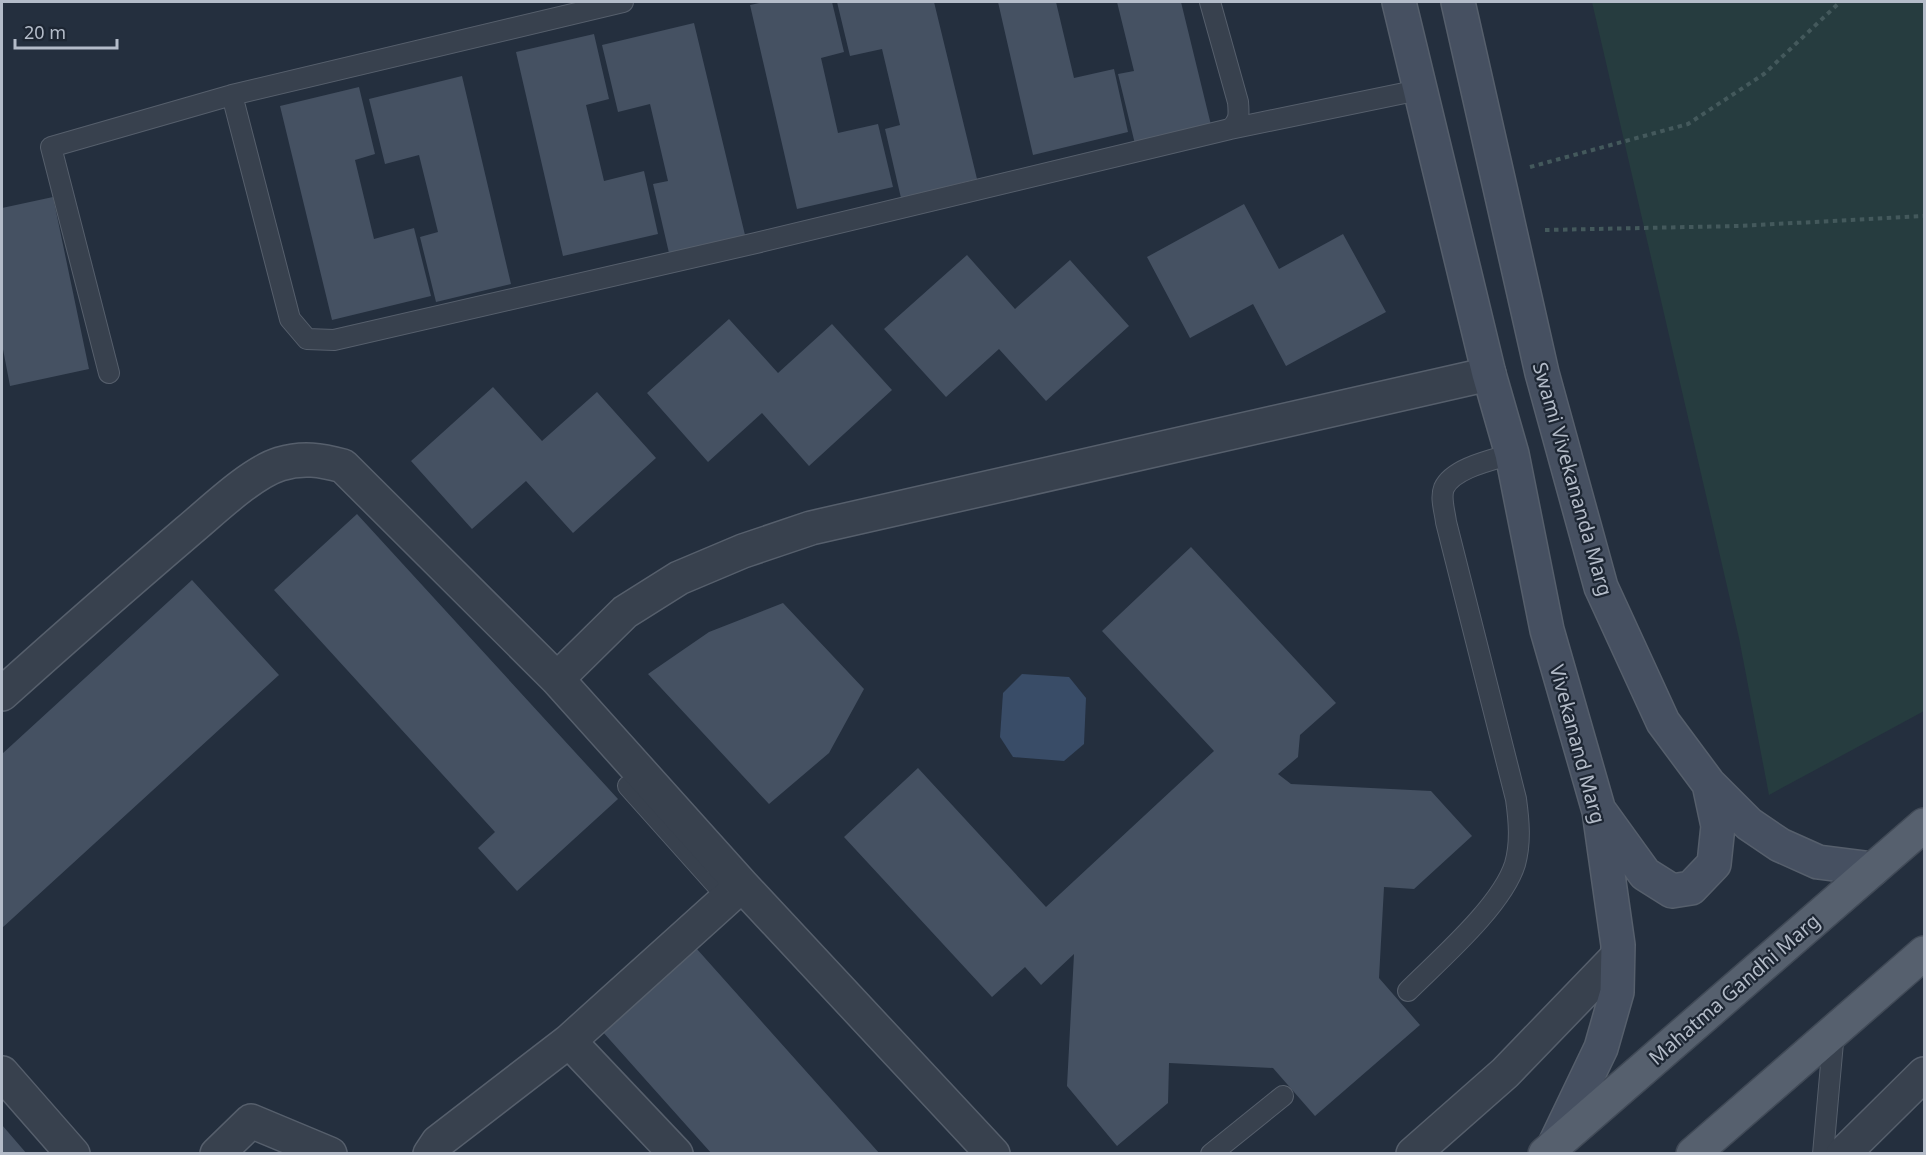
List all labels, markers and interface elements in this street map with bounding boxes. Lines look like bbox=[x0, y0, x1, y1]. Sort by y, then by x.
scale bar bbox=[15, 12, 117, 50]
text: 20 m bbox=[24, 20, 66, 44]
street label: Swami Vivekananda Marg bbox=[1527, 359, 1619, 599]
street label: Vivekanand Marg bbox=[1544, 661, 1612, 827]
street label: Mahatma Gandhi Marg bbox=[1643, 907, 1825, 1071]

